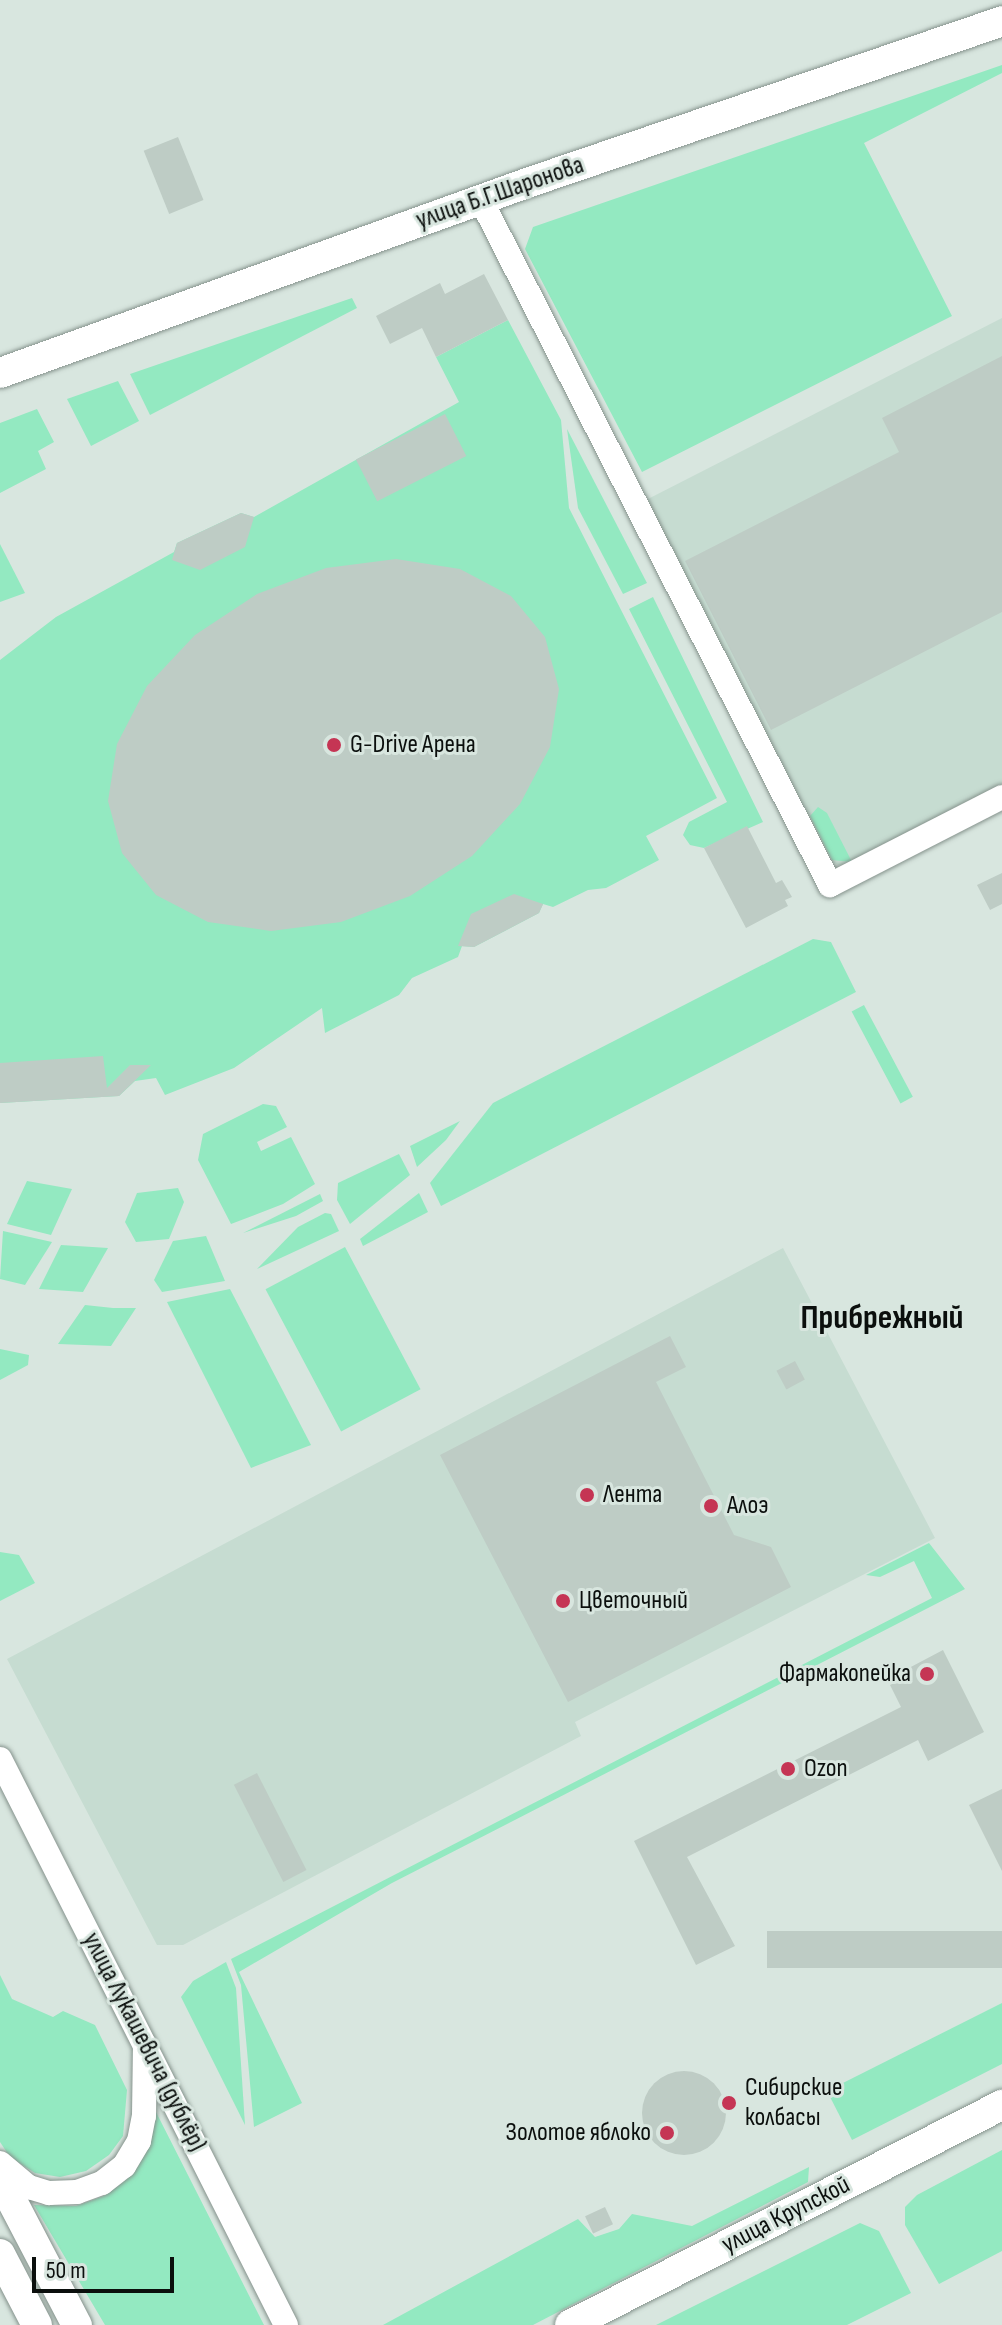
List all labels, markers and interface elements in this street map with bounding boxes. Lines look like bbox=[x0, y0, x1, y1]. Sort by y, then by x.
street label: улица Б.Г.Шаронова bbox=[412, 150, 588, 236]
place label: G-Drive Арена bbox=[350, 729, 476, 761]
marker: G-Drive Арена bbox=[325, 736, 343, 754]
district label: Прибрежный bbox=[801, 1298, 963, 1338]
place label: Лента bbox=[603, 1479, 662, 1511]
marker: Лента bbox=[578, 1486, 596, 1504]
place label: Алоэ bbox=[727, 1490, 769, 1522]
marker: Алоэ bbox=[702, 1497, 720, 1515]
place label: Цветочный bbox=[579, 1585, 688, 1617]
marker: Цветочный bbox=[554, 1592, 572, 1610]
place label: Фармакопейка bbox=[779, 1658, 911, 1690]
marker: Фармакопейка bbox=[918, 1665, 936, 1683]
place label: Ozon bbox=[804, 1753, 848, 1785]
marker: Ozon bbox=[779, 1760, 797, 1778]
street label: улица Лукашевича (дублёр) bbox=[75, 1927, 213, 2157]
place label: Сибирские колбасы bbox=[745, 2072, 842, 2134]
marker: Сибирские колбасы bbox=[720, 2094, 738, 2112]
place label: Золотое яблоко bbox=[506, 2117, 651, 2149]
marker: Золотое яблоко bbox=[658, 2124, 676, 2142]
street label: улица Крупской bbox=[717, 2169, 855, 2261]
scale bar bbox=[36, 2241, 178, 2291]
text: 50 m bbox=[46, 2256, 86, 2285]

